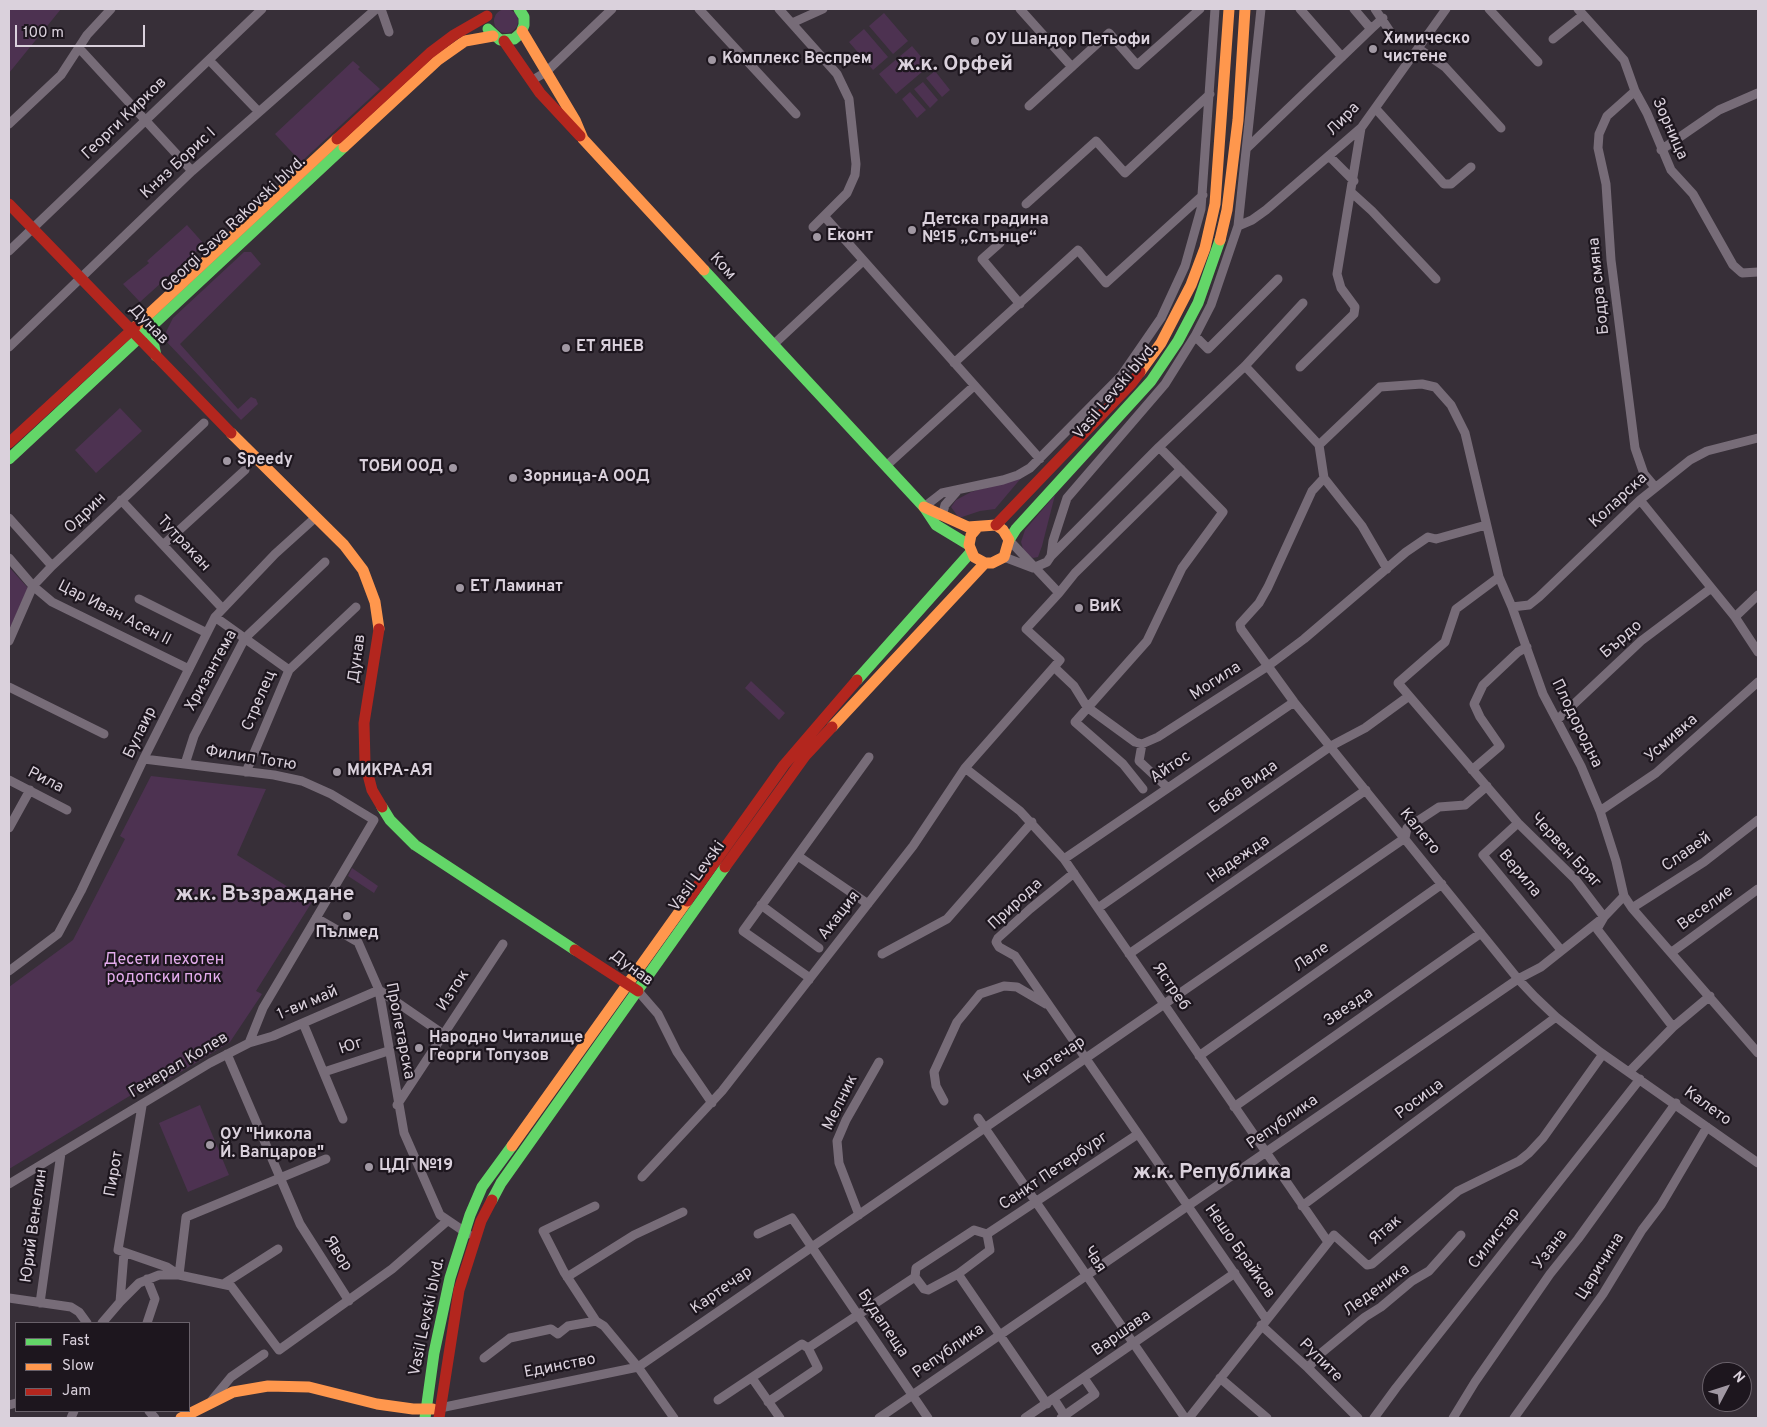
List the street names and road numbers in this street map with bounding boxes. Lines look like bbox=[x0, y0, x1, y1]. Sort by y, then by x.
street label: Георги Кирков bbox=[79, 74, 171, 164]
street label: Зорница bbox=[1647, 95, 1691, 163]
street label: Лира bbox=[1323, 99, 1365, 141]
street label: Княз Борис I bbox=[137, 124, 221, 204]
street label: Georgi Sava Rakovski blvd. bbox=[158, 153, 310, 297]
street label: Бодра смяна bbox=[1585, 237, 1615, 335]
street label: Ком bbox=[705, 250, 739, 284]
street label: Дунав bbox=[124, 301, 172, 349]
street label: Vasil Levski blvd. bbox=[1070, 340, 1162, 444]
street label: Коларска bbox=[1586, 469, 1652, 533]
street label: Одрин bbox=[61, 490, 111, 538]
street label: Тутракан bbox=[152, 512, 214, 576]
street label: Цар Иван Асен II bbox=[54, 577, 174, 651]
street label: Бърдо bbox=[1597, 617, 1647, 663]
street label: Хризантема bbox=[182, 627, 242, 715]
street label: Дунав bbox=[345, 633, 371, 685]
street label: Могила bbox=[1187, 659, 1245, 705]
street label: Стрелец bbox=[239, 668, 281, 734]
street label: Плодородна bbox=[1546, 676, 1606, 772]
street label: Булаир bbox=[120, 704, 162, 762]
street label: Усмивка bbox=[1642, 711, 1702, 767]
street label: Филип Тотю bbox=[204, 742, 298, 776]
street label: Айтос bbox=[1147, 748, 1195, 788]
street label: Баба Вида bbox=[1206, 757, 1282, 819]
street label: Рила bbox=[24, 764, 66, 798]
street label: Калето bbox=[1395, 805, 1443, 859]
street label: Червен Бряг bbox=[1526, 810, 1604, 892]
street label: Славей bbox=[1659, 829, 1715, 877]
street label: Надежда bbox=[1204, 832, 1274, 888]
street label: Vasil Levski bbox=[666, 838, 730, 916]
street label: Верила bbox=[1494, 846, 1544, 902]
street label: Природа bbox=[985, 875, 1047, 935]
street label: Веселие bbox=[1674, 882, 1738, 936]
street label: Акация bbox=[815, 888, 865, 944]
street label: Лале bbox=[1291, 939, 1333, 977]
street label: Дунав bbox=[605, 947, 657, 991]
street label: Ястреб bbox=[1147, 959, 1193, 1015]
street label: Изток bbox=[434, 967, 474, 1015]
street label: Пролетарска bbox=[380, 981, 418, 1081]
street label: 1-ви май bbox=[275, 983, 341, 1025]
street label: Звезда bbox=[1321, 984, 1377, 1032]
street label: Генерал Колев bbox=[126, 1029, 232, 1103]
street label: Картечар bbox=[1020, 1033, 1090, 1089]
street label: Юг bbox=[337, 1034, 365, 1060]
street label: Мелник bbox=[819, 1072, 863, 1134]
street label: Росица bbox=[1392, 1076, 1448, 1124]
street label: Калето bbox=[1680, 1083, 1734, 1131]
street label: Република bbox=[1244, 1091, 1322, 1155]
street label: Санкт Петербург bbox=[996, 1129, 1112, 1215]
street label: Пирот bbox=[102, 1150, 128, 1198]
street label: Юрий Венелин bbox=[17, 1168, 53, 1284]
street label: Нешо Брайков bbox=[1200, 1201, 1278, 1303]
street label: Силистар bbox=[1465, 1205, 1525, 1273]
street label: Ятак bbox=[1366, 1212, 1406, 1250]
street label: Узана bbox=[1530, 1226, 1572, 1274]
street label: Царичина bbox=[1573, 1230, 1629, 1304]
street label: Явор bbox=[318, 1233, 356, 1275]
street label: Чая bbox=[1078, 1243, 1110, 1277]
street label: Vasil Levski blvd. bbox=[406, 1256, 450, 1378]
street label: Леденика bbox=[1340, 1261, 1414, 1321]
street label: Картечар bbox=[687, 1263, 757, 1319]
street label: Будапеща bbox=[852, 1286, 912, 1362]
street label: Варшава bbox=[1089, 1307, 1155, 1361]
street label: Република bbox=[910, 1320, 988, 1384]
street label: Рупите bbox=[1294, 1335, 1346, 1387]
street label: Единство bbox=[522, 1351, 598, 1383]

